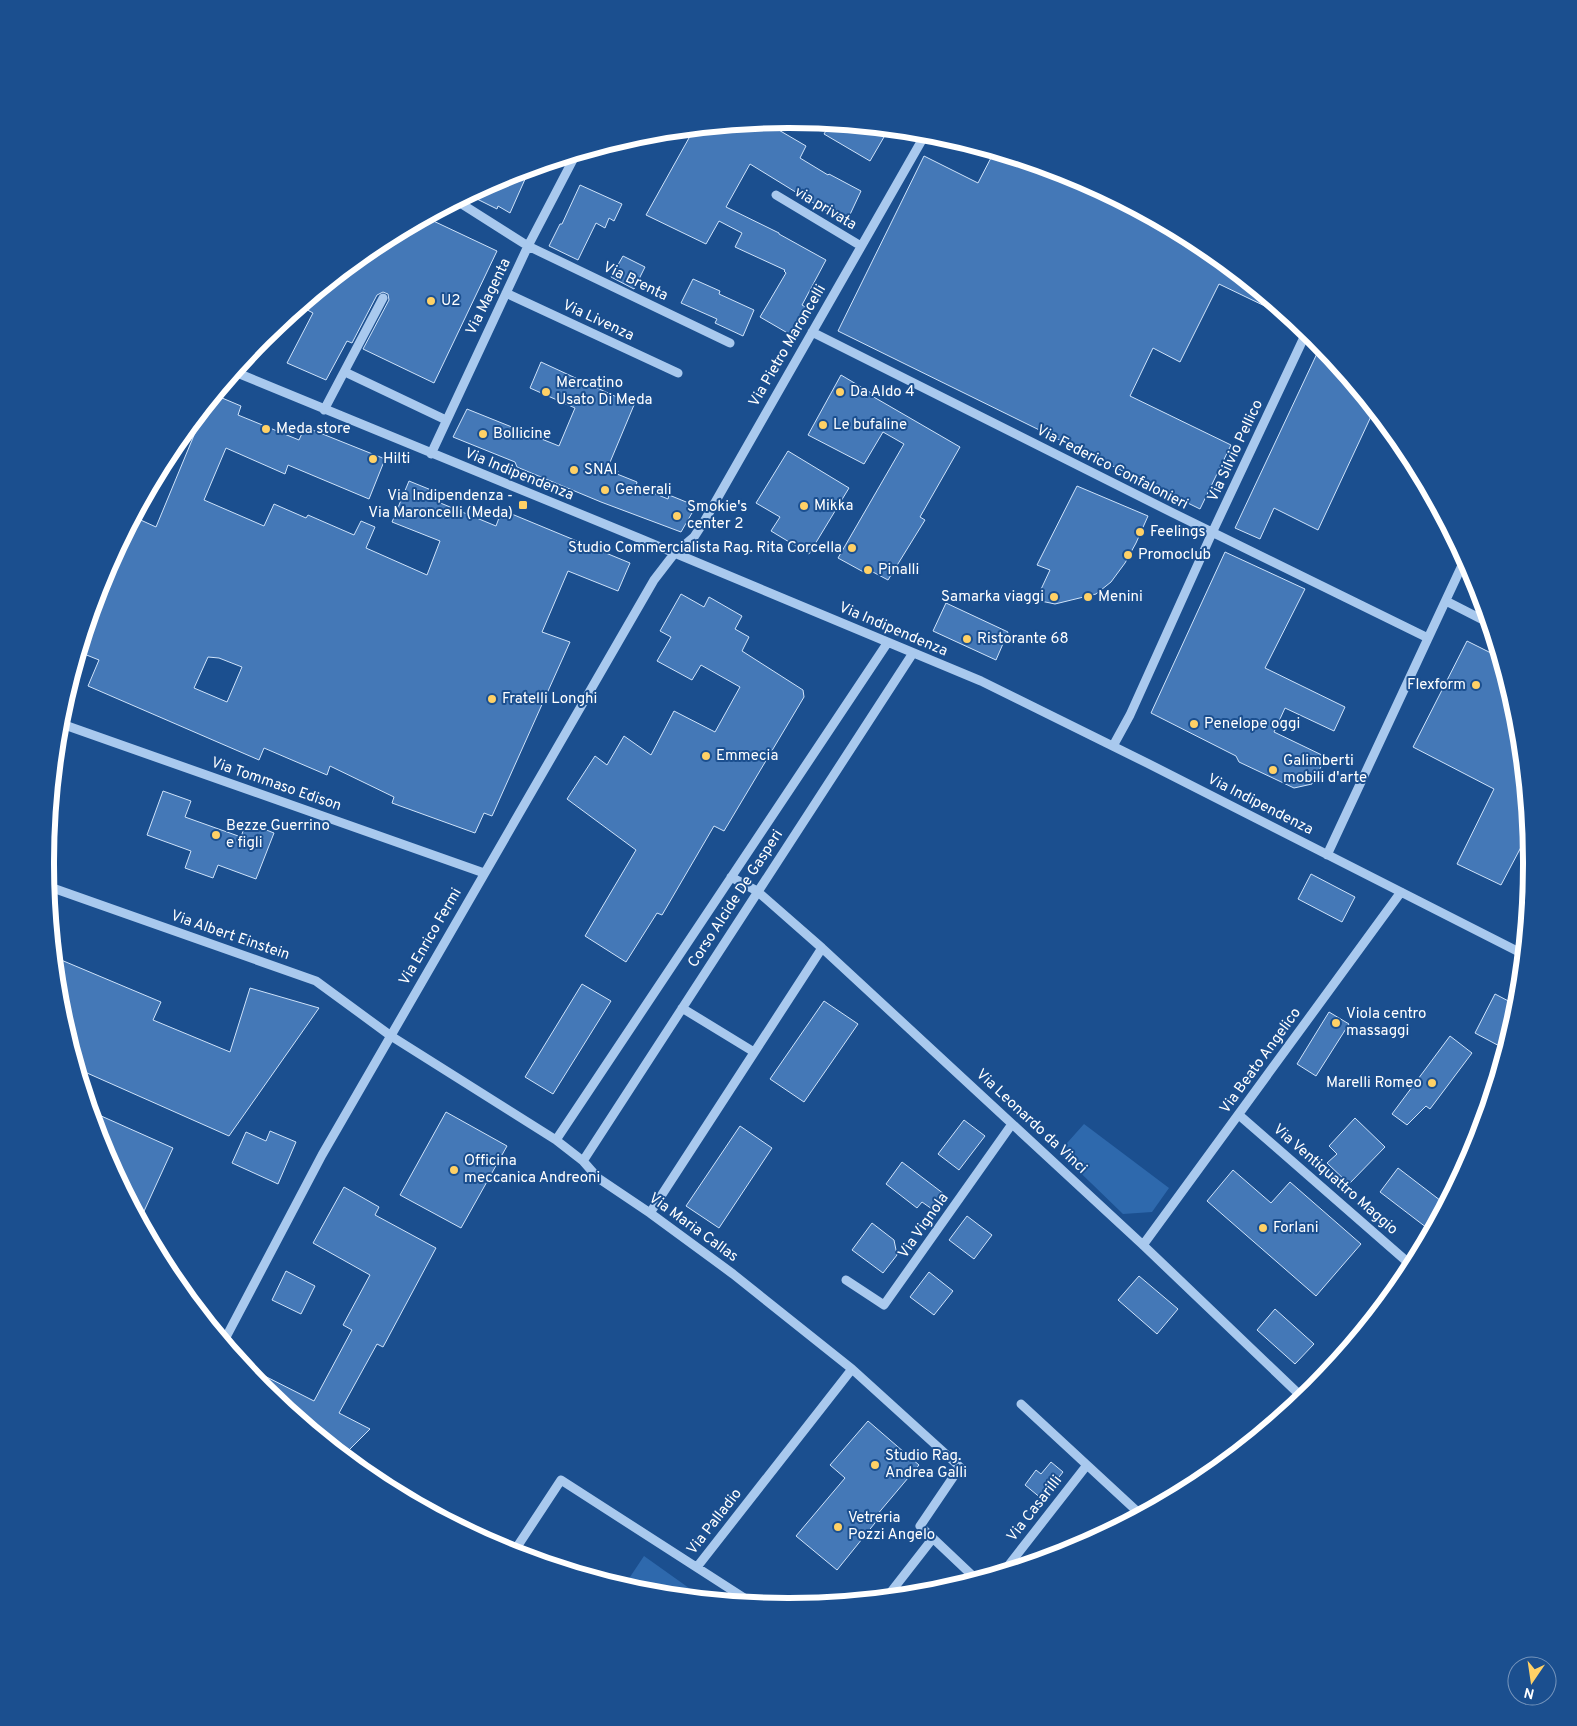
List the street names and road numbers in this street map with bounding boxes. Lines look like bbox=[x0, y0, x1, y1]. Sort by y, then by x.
street label: via privata bbox=[790, 183, 860, 235]
street label: Via Magenta bbox=[462, 256, 516, 338]
street label: Via Brenta bbox=[599, 258, 671, 306]
street label: Via Pietro Maroncelli bbox=[745, 281, 831, 411]
street label: Via Livenza bbox=[559, 296, 637, 346]
street label: Via Silvio Pellico bbox=[1204, 397, 1268, 505]
street label: Via Federico Confalonieri bbox=[1033, 421, 1191, 515]
street label: Via Indipendenza bbox=[462, 444, 576, 506]
street label: Via Indipendenza bbox=[836, 599, 950, 661]
street label: Via Tommaso Edison bbox=[208, 754, 344, 816]
street label: Via Indipendenza bbox=[1204, 770, 1316, 840]
street label: Corso Alcide De Gasperi bbox=[684, 826, 788, 972]
street label: Via Enrico Fermi bbox=[395, 885, 467, 989]
street label: Via Albert Einstein bbox=[168, 907, 292, 965]
street label: Via Beato Angelico bbox=[1216, 1004, 1306, 1118]
street label: Via Leonardo da Vinci bbox=[971, 1066, 1091, 1178]
street label: Via Ventiquattro Maggio bbox=[1269, 1120, 1401, 1240]
street label: Via Maria Callas bbox=[645, 1189, 741, 1267]
street label: Via Vignola bbox=[895, 1190, 953, 1262]
street label: Via Casarilli bbox=[1003, 1472, 1067, 1546]
street label: Via Palladio bbox=[683, 1485, 747, 1559]

